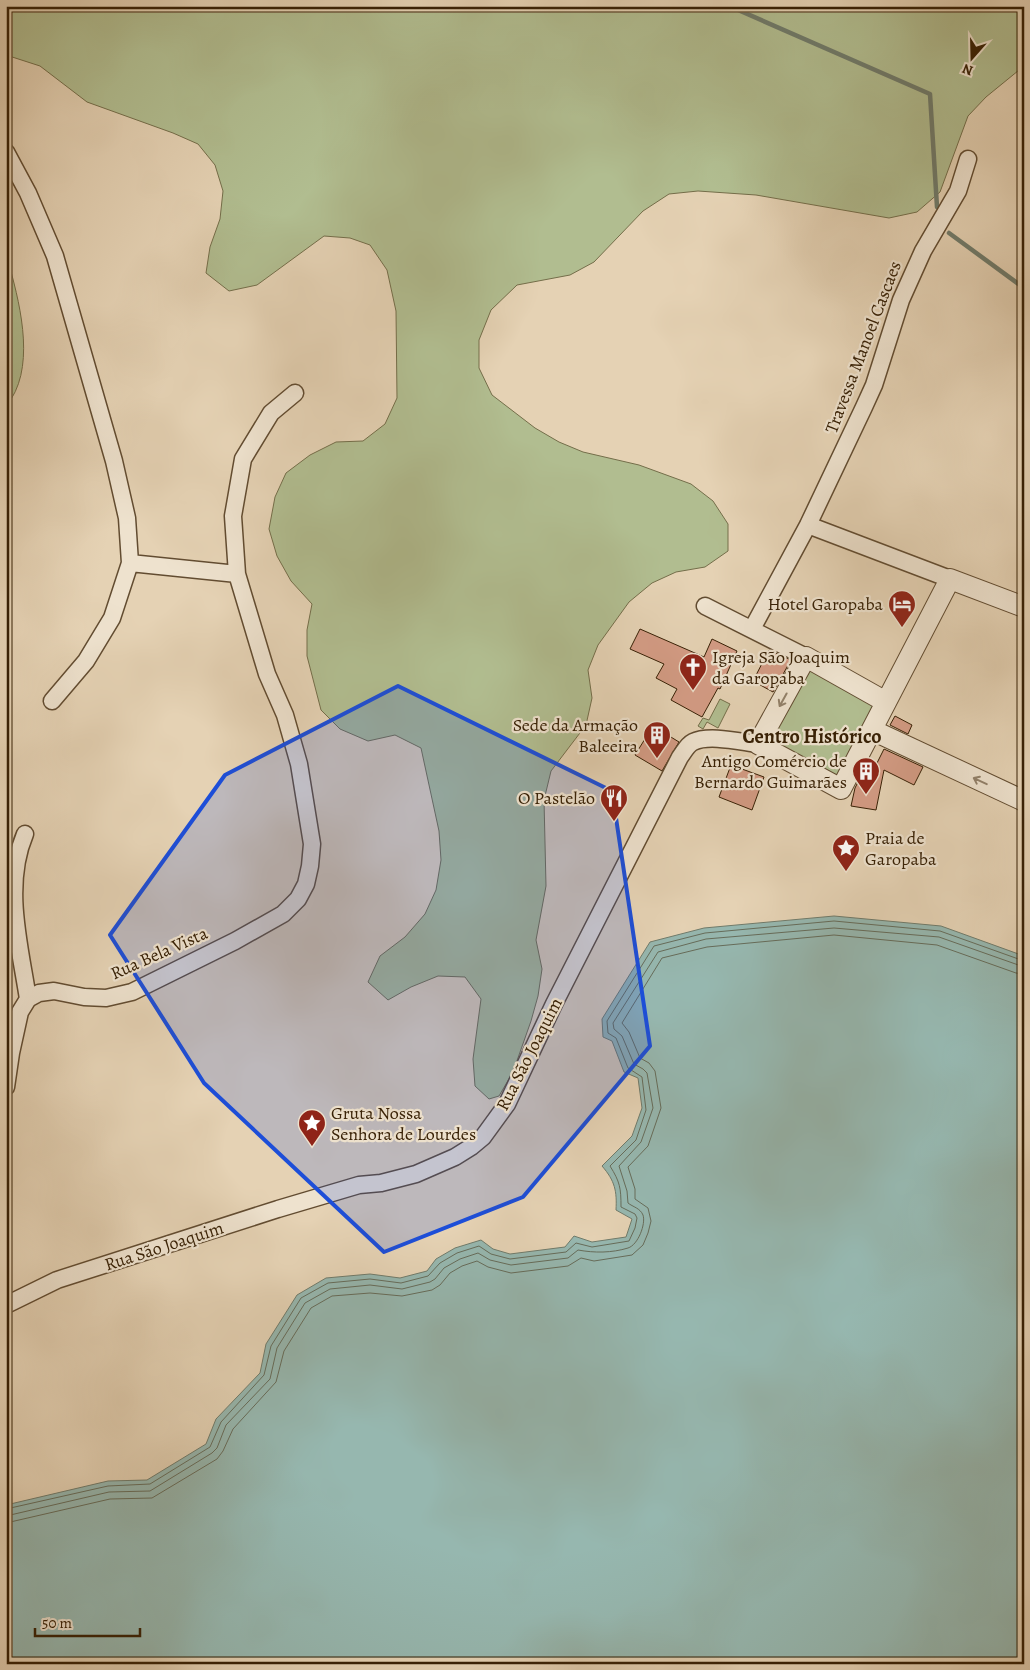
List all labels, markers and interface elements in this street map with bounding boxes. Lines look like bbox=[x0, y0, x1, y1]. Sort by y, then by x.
north arrow bbox=[948, 32, 998, 82]
text: N bbox=[960, 59, 976, 80]
street label: Travessa Manoel Cascaes bbox=[819, 257, 907, 437]
hotel icon: Hotel Garopaba bbox=[887, 589, 917, 628]
place label: Hotel Garopaba bbox=[768, 592, 884, 616]
place label: Igreja São Joaquim da Garopaba bbox=[712, 645, 850, 690]
church icon: Igreja São Joaquim da Garopaba bbox=[678, 652, 708, 691]
one-way arrow bbox=[777, 692, 787, 706]
place label: Sede da Armação Baleeira bbox=[513, 713, 639, 758]
building icon: Sede da Armação Baleeira bbox=[642, 720, 672, 759]
district label: Centro Histórico bbox=[742, 723, 882, 750]
place label: Antigo Comércio de Bernardo Guimarães bbox=[694, 749, 847, 794]
building icon: Antigo Comércio de Bernardo Guimarães bbox=[851, 756, 881, 795]
one-way arrow bbox=[973, 775, 988, 785]
restaurant icon: O Pastelão bbox=[599, 783, 629, 822]
place label: O Pastelão bbox=[518, 786, 595, 810]
place label: Praia de Garopaba bbox=[865, 826, 937, 871]
place icon: Praia de Garopaba bbox=[831, 833, 861, 872]
street label: Rua Bela Vista bbox=[107, 921, 212, 985]
street label: Rua São Joaquim bbox=[490, 993, 568, 1115]
place label: Gruta Nossa Senhora de Lourdes bbox=[331, 1101, 476, 1146]
place icon: Gruta Nossa Senhora de Lourdes bbox=[297, 1108, 327, 1147]
street label: Rua São Joaquim bbox=[101, 1215, 227, 1277]
scale bar bbox=[35, 1605, 140, 1637]
text: 50 m bbox=[42, 1613, 72, 1633]

